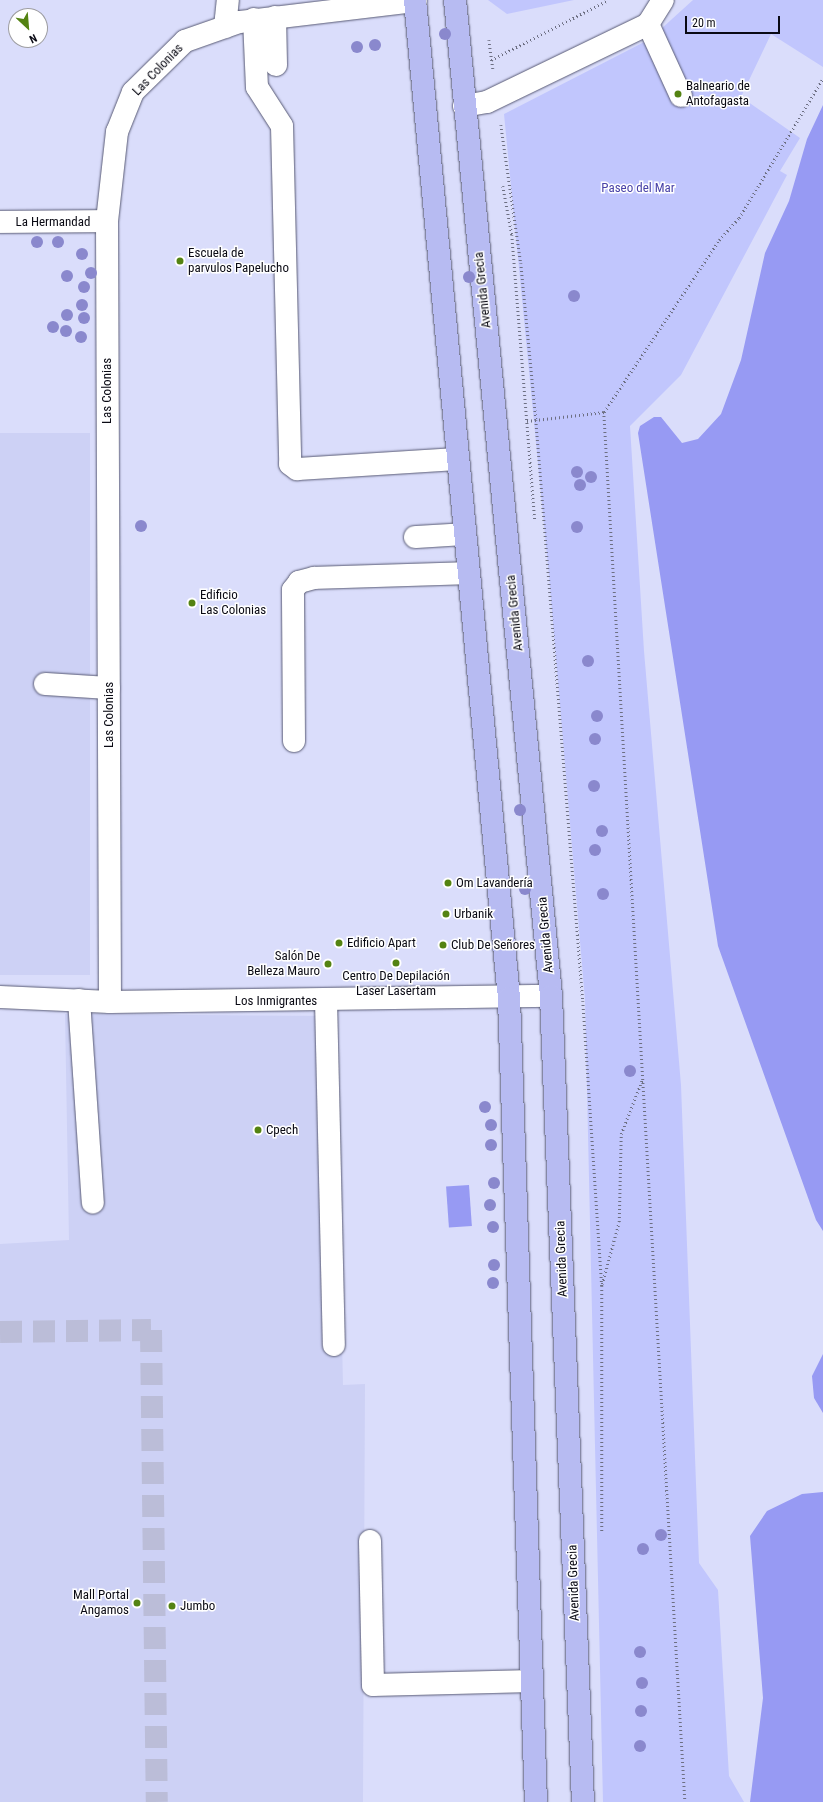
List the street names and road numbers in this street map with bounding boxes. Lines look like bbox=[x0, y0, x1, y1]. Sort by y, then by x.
street label: Las Colonias bbox=[129, 41, 187, 99]
street label: La Hermandad bbox=[16, 214, 90, 230]
street label: Avenida Grecia bbox=[471, 251, 495, 329]
street label: Las Colonias bbox=[99, 358, 115, 424]
street label: Avenida Grecia bbox=[503, 574, 527, 652]
street label: Las Colonias bbox=[101, 682, 117, 748]
street label: Avenida Grecia bbox=[535, 896, 557, 974]
street label: Los Inmigrantes bbox=[235, 993, 317, 1009]
street label: Avenida Grecia bbox=[553, 1220, 571, 1298]
street label: Avenida Grecia bbox=[565, 1544, 583, 1622]

